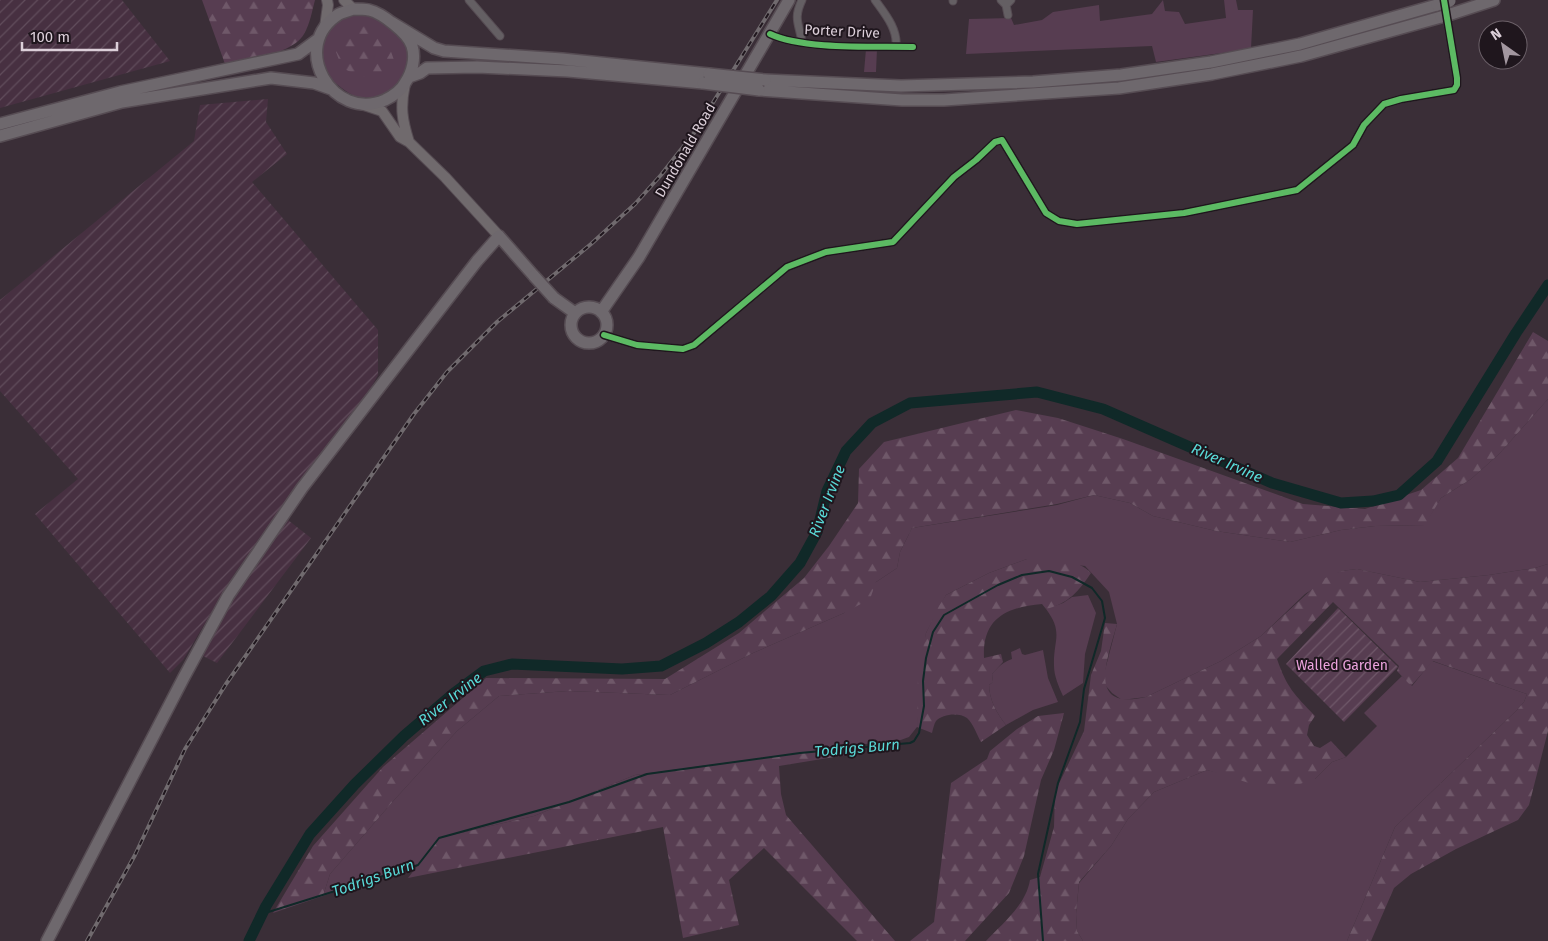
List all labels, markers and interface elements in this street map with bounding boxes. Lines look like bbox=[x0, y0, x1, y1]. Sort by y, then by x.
scale bar bbox=[22, 20, 118, 52]
north arrow bbox=[1478, 20, 1528, 70]
street label: Porter Drive bbox=[804, 21, 880, 42]
text: N bbox=[1488, 25, 1505, 44]
text: 100 m bbox=[30, 28, 70, 46]
street label: Dundonald Road bbox=[652, 100, 719, 200]
water label: River Irvine bbox=[1189, 439, 1265, 487]
water label: River Irvine bbox=[805, 462, 849, 540]
park label: Walled Garden bbox=[1296, 657, 1388, 674]
water label: River Irvine bbox=[415, 668, 486, 729]
water label: Todrigs Burn bbox=[813, 735, 901, 761]
water label: Todrigs Burn bbox=[330, 856, 416, 900]

